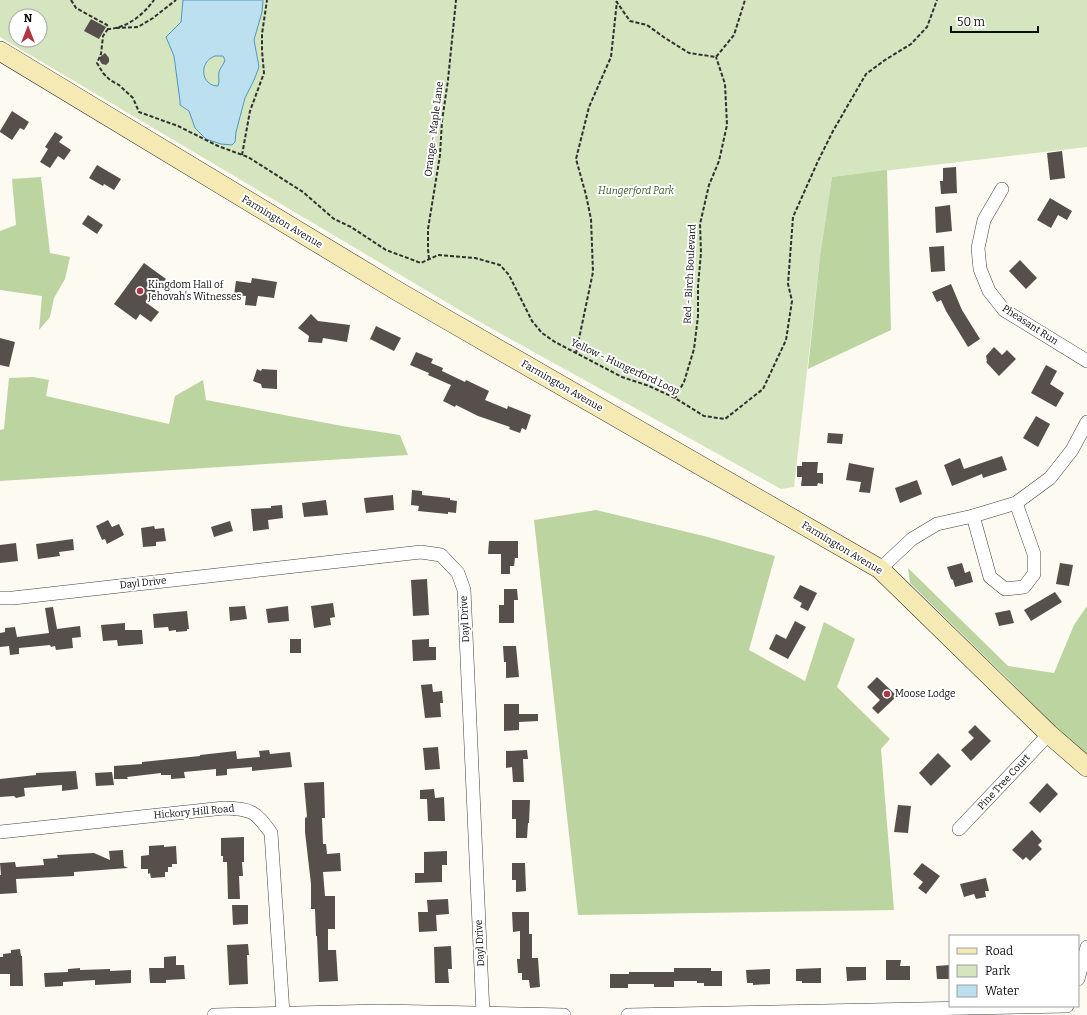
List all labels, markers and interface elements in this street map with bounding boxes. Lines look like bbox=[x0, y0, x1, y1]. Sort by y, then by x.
north arrow bbox=[8, 8, 48, 48]
scale bar bbox=[951, 8, 1038, 34]
text: N bbox=[24, 12, 33, 25]
text: 50 m bbox=[957, 15, 986, 29]
street label: Orange - Maple Lane bbox=[422, 81, 446, 177]
park label: Hungerford Park bbox=[598, 185, 675, 197]
street label: Farmington Avenue bbox=[239, 193, 325, 251]
street label: Red - Birch Boulevard bbox=[681, 224, 699, 324]
place label: Kingdom Hall of Jehovah's Witnesses bbox=[147, 279, 241, 303]
marker: Kingdom Hall of Jehovah's Witnesses bbox=[135, 286, 145, 296]
street label: Pheasant Run bbox=[1000, 303, 1061, 348]
street label: Yellow - Hungerford Loop bbox=[569, 336, 681, 398]
street label: Farmington Avenue bbox=[519, 358, 605, 414]
street label: Farmington Avenue bbox=[799, 519, 885, 577]
street label: Dayl Drive bbox=[119, 575, 167, 591]
street label: Dayl Drive bbox=[458, 595, 472, 643]
place label: Moose Lodge bbox=[895, 688, 956, 700]
marker: Moose Lodge bbox=[882, 689, 892, 699]
street label: Pine Tree Court bbox=[975, 751, 1033, 812]
street label: Hickory Hill Road bbox=[153, 802, 235, 822]
street label: Dayl Drive bbox=[473, 919, 487, 967]
legend bbox=[949, 935, 1079, 1007]
text: Road bbox=[985, 944, 1013, 958]
text: Park bbox=[985, 964, 1011, 978]
text: Water bbox=[985, 984, 1020, 998]

